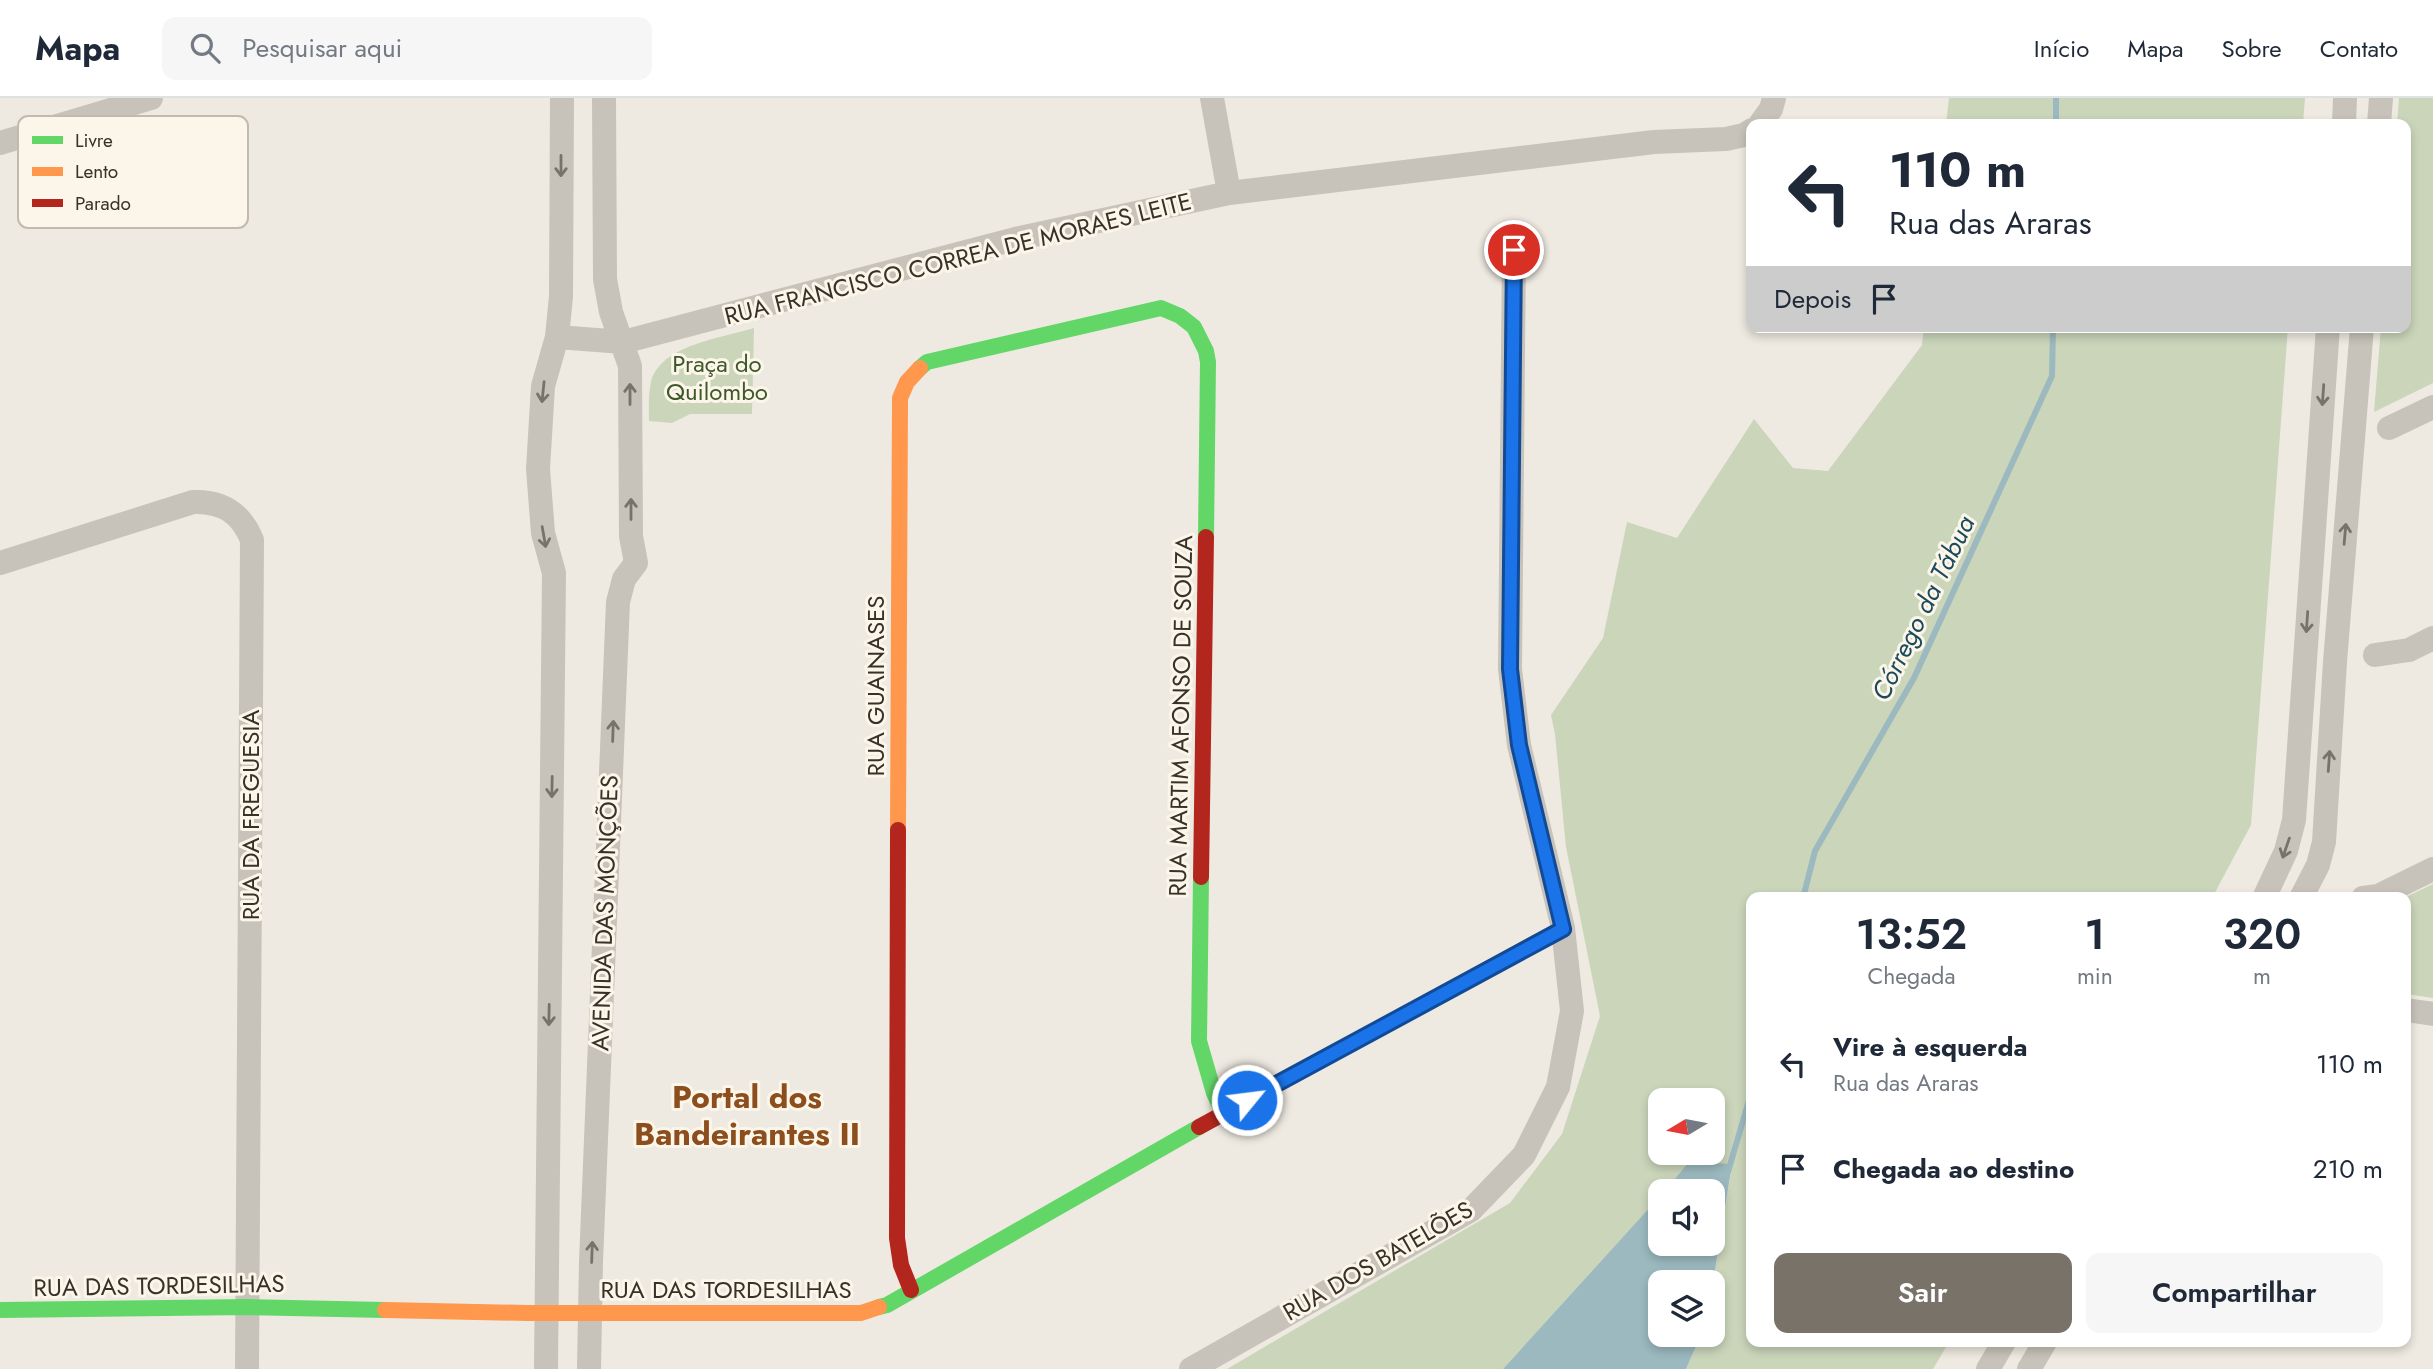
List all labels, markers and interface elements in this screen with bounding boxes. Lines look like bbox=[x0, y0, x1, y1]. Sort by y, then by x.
search box bbox=[162, 17, 652, 80]
text: Mapa bbox=[35, 25, 120, 72]
icon: search bbox=[186, 29, 224, 67]
text: Pesquisar aqui bbox=[242, 29, 402, 67]
text: Início bbox=[2034, 31, 2089, 66]
text: Mapa bbox=[2127, 31, 2184, 66]
text: Sobre bbox=[2222, 31, 2282, 66]
text: Contato bbox=[2320, 31, 2398, 66]
legend bbox=[18, 116, 248, 228]
text: Livre bbox=[75, 127, 113, 154]
text: 110 m bbox=[1889, 135, 2026, 205]
icon: left bbox=[1774, 147, 1865, 238]
one-way arrow bbox=[555, 154, 568, 177]
text: Lento bbox=[75, 158, 118, 185]
street label: RUA FRANCISCO CORREA DE MORAES LEITE bbox=[721, 183, 1195, 334]
text: Parado bbox=[75, 190, 131, 217]
text: Rua das Araras bbox=[1889, 200, 2092, 246]
pin bbox=[1484, 220, 1544, 280]
icon: arrive bbox=[1495, 231, 1533, 269]
text: Depois bbox=[1774, 280, 1851, 318]
icon: arrive bbox=[1865, 280, 1903, 318]
park label: Praça do Quilombo bbox=[666, 346, 768, 409]
one-way arrow bbox=[536, 380, 549, 402]
one-way arrow bbox=[623, 383, 637, 406]
one-way arrow bbox=[2317, 384, 2330, 407]
one-way arrow bbox=[624, 498, 638, 521]
water label: Córrego da Tábua bbox=[1862, 508, 1985, 707]
one-way arrow bbox=[2339, 523, 2352, 546]
one-way arrow bbox=[538, 525, 551, 547]
street label: RUA MARTIM AFONSO DE SOUZA bbox=[1160, 535, 1201, 897]
street label: RUA GUAINASES bbox=[858, 596, 893, 776]
one-way arrow bbox=[2300, 610, 2313, 633]
street label: RUA DA FREGUESIA bbox=[233, 710, 268, 920]
one-way arrow bbox=[606, 719, 619, 742]
one-way arrow bbox=[2322, 750, 2335, 773]
street label: AVENIDA DAS MONÇÕES bbox=[582, 774, 627, 1052]
one-way arrow bbox=[545, 775, 558, 798]
one-way arrow bbox=[2279, 837, 2292, 859]
text: 13:52 bbox=[1856, 904, 1967, 965]
text: 1 bbox=[2085, 904, 2105, 965]
text: 320 bbox=[2223, 904, 2301, 965]
text: Chegada bbox=[1867, 959, 1955, 993]
text: min bbox=[2077, 959, 2113, 993]
text: m bbox=[2253, 959, 2271, 993]
one-way arrow bbox=[542, 1003, 556, 1026]
text: Vire à esquerda bbox=[1833, 1028, 2028, 1066]
icon: left bbox=[1774, 1045, 1812, 1083]
text: 110 m bbox=[2316, 1045, 2383, 1083]
position arrow bbox=[1210, 1063, 1284, 1137]
text: Rua das Araras bbox=[1833, 1066, 1979, 1100]
district label: Portal dos Bandeirantes II bbox=[634, 1074, 860, 1157]
north arrow bbox=[1648, 1088, 1726, 1166]
map controls bbox=[1648, 1088, 1725, 1347]
icon: arrive bbox=[1774, 1150, 1812, 1188]
text: Chegada ao destino bbox=[1833, 1150, 2074, 1188]
text: 210 m bbox=[2313, 1150, 2383, 1188]
button: sound bbox=[1648, 1179, 1725, 1256]
street label: RUA DOS BATELÕES bbox=[1276, 1192, 1479, 1329]
one-way arrow bbox=[585, 1241, 598, 1264]
button: Sair bbox=[1774, 1253, 2072, 1333]
button: Compartilhar bbox=[2086, 1253, 2383, 1333]
street label: RUA DAS TORDESILHAS bbox=[33, 1266, 285, 1305]
button: layers bbox=[1648, 1270, 1725, 1347]
street label: RUA DAS TORDESILHAS bbox=[600, 1272, 852, 1307]

